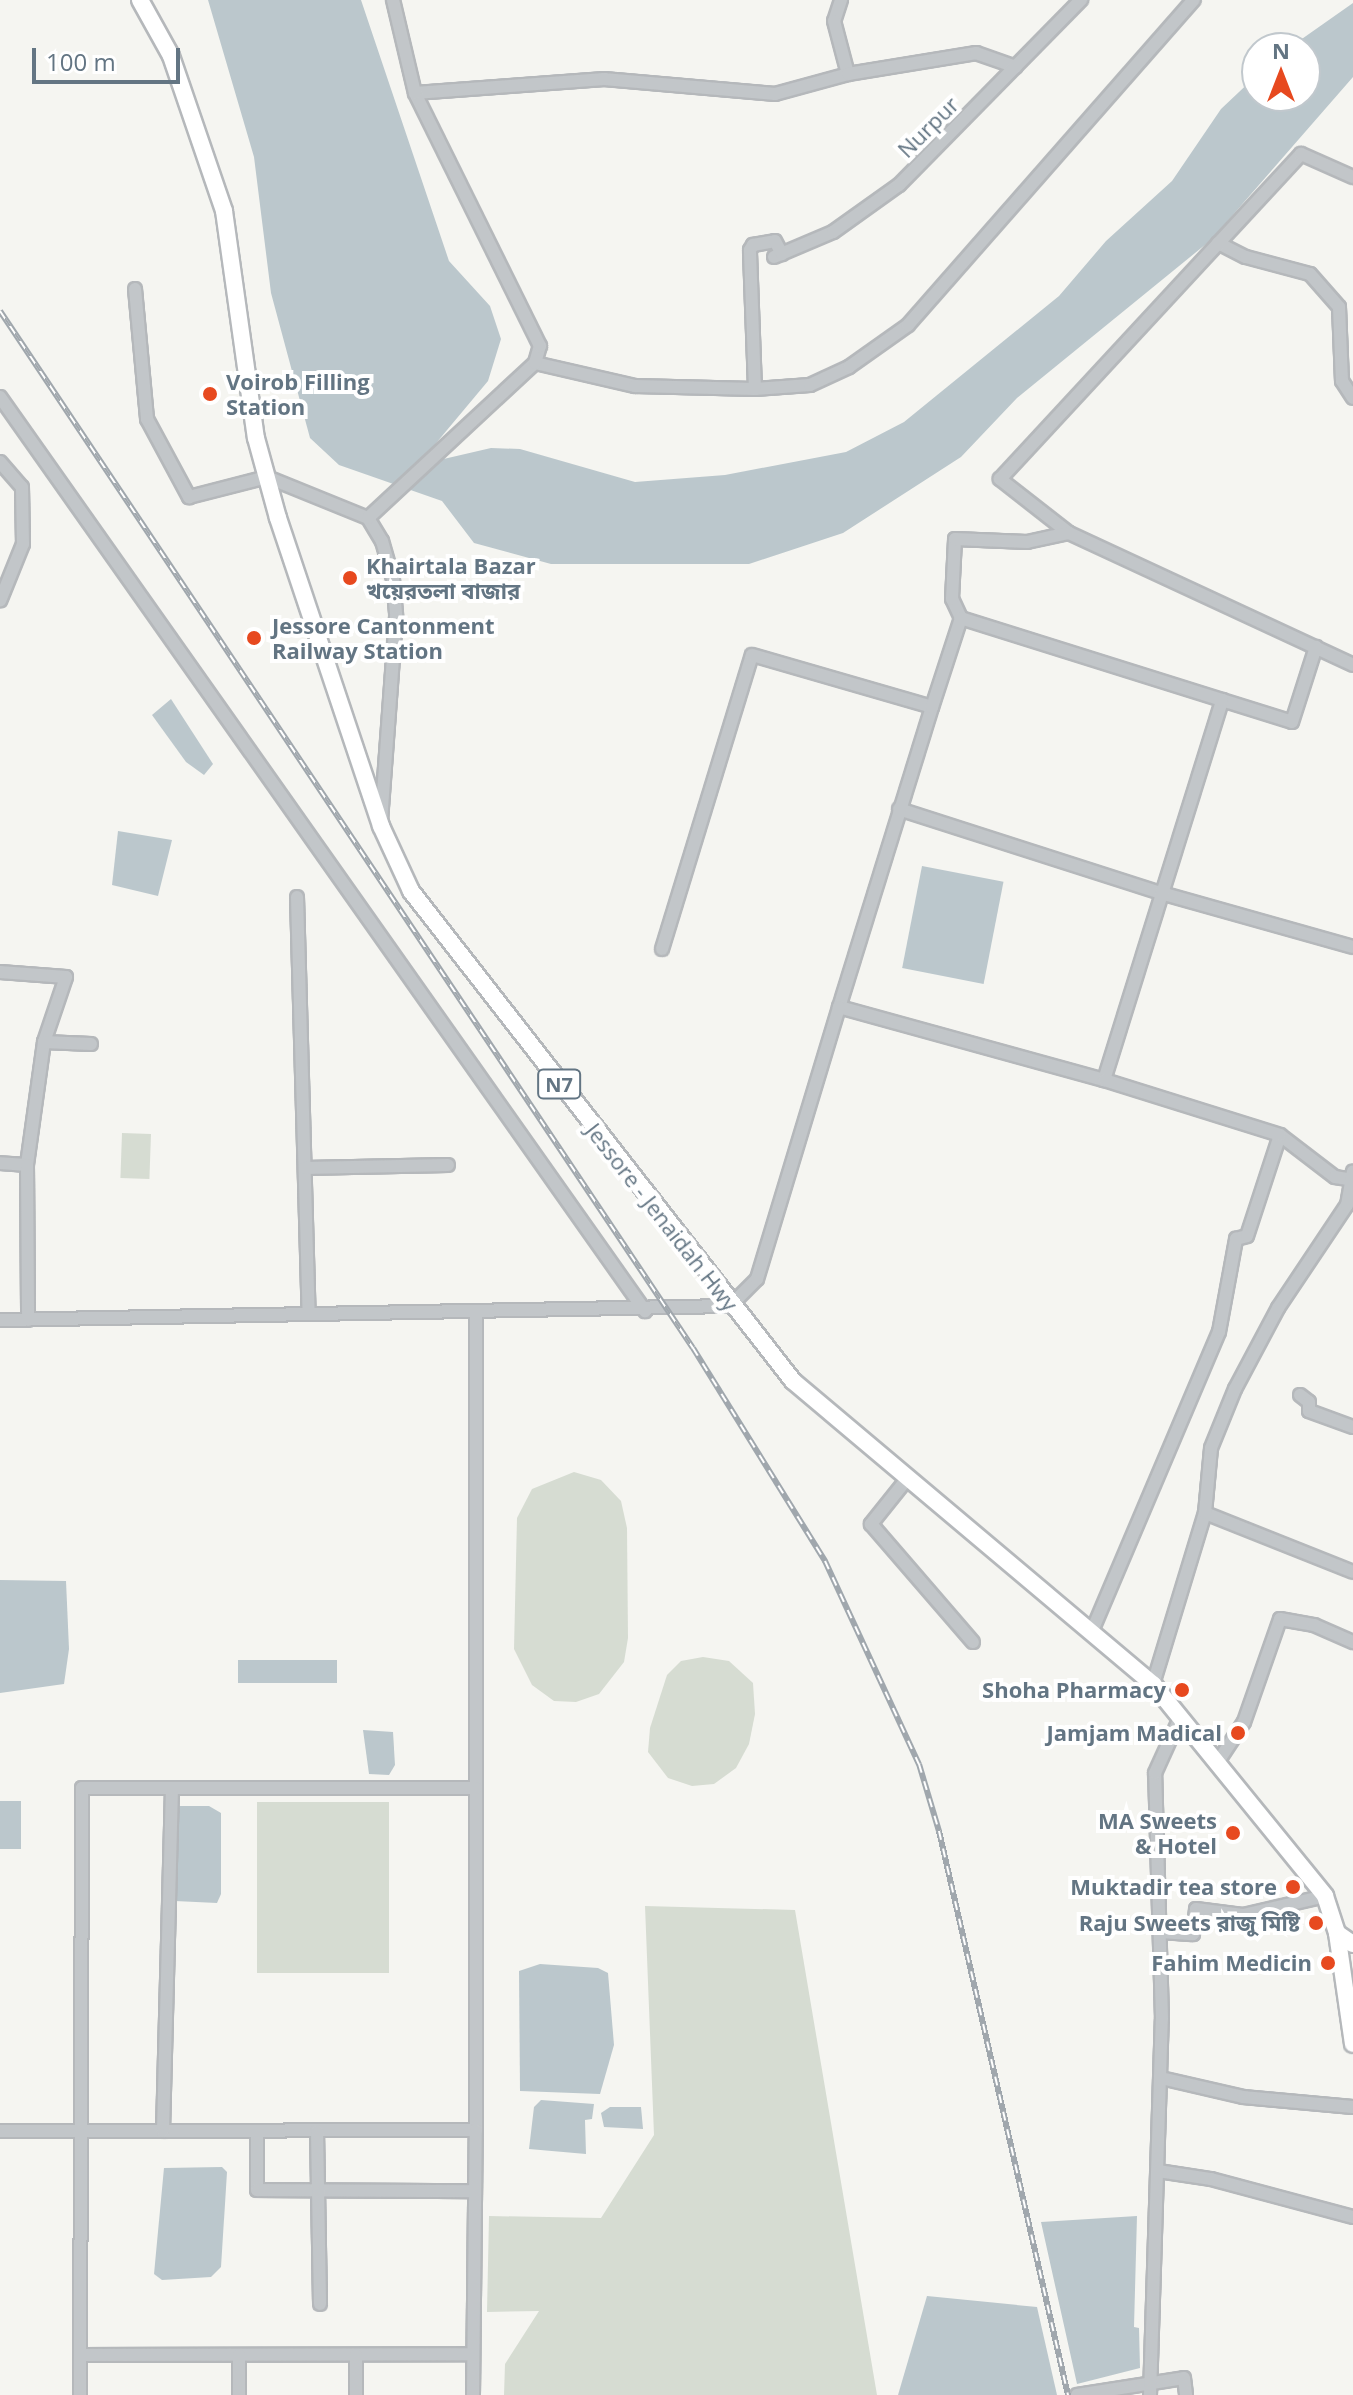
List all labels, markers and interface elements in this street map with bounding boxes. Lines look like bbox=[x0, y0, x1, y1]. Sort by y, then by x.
scale bar bbox=[36, 32, 184, 82]
north arrow bbox=[1241, 32, 1321, 112]
text: N bbox=[1272, 35, 1290, 65]
text: 100 m bbox=[46, 45, 116, 78]
street label: Nurpur bbox=[892, 91, 964, 163]
place label: Voirob Filling Station bbox=[226, 368, 370, 420]
marker: Voirob Filling Station bbox=[201, 385, 219, 403]
place label: Khairtala Bazar খয়েরতলা বাজার bbox=[366, 552, 536, 604]
marker: Khairtala Bazar খয়েরতলা বাজার bbox=[341, 569, 359, 587]
place label: Jessore Cantonment Railway Station bbox=[272, 612, 494, 664]
marker: Jessore Cantonment Railway Station bbox=[243, 627, 265, 649]
road number: N7 bbox=[537, 1068, 581, 1100]
street label: Jessore - Jenaidah Hwy bbox=[580, 1118, 744, 1316]
place label: Shoha Pharmacy bbox=[982, 1677, 1166, 1703]
marker: Shoha Pharmacy bbox=[1173, 1681, 1191, 1699]
place label: Jamjam Madical bbox=[1047, 1720, 1222, 1746]
marker: Jamjam Madical bbox=[1229, 1724, 1247, 1742]
place label: MA Sweets & Hotel bbox=[1098, 1807, 1217, 1858]
marker: MA Sweets & Hotel bbox=[1224, 1824, 1242, 1842]
place label: Muktadir tea store bbox=[1070, 1874, 1277, 1900]
marker: Muktadir tea store bbox=[1284, 1878, 1302, 1896]
place label: Raju Sweets রাজু মিষ্টি bbox=[1079, 1910, 1300, 1936]
marker: Raju Sweets রাজু মিষ্টি bbox=[1307, 1914, 1325, 1932]
place label: Fahim Medicin bbox=[1151, 1950, 1312, 1976]
marker: Fahim Medicin bbox=[1319, 1954, 1337, 1972]

